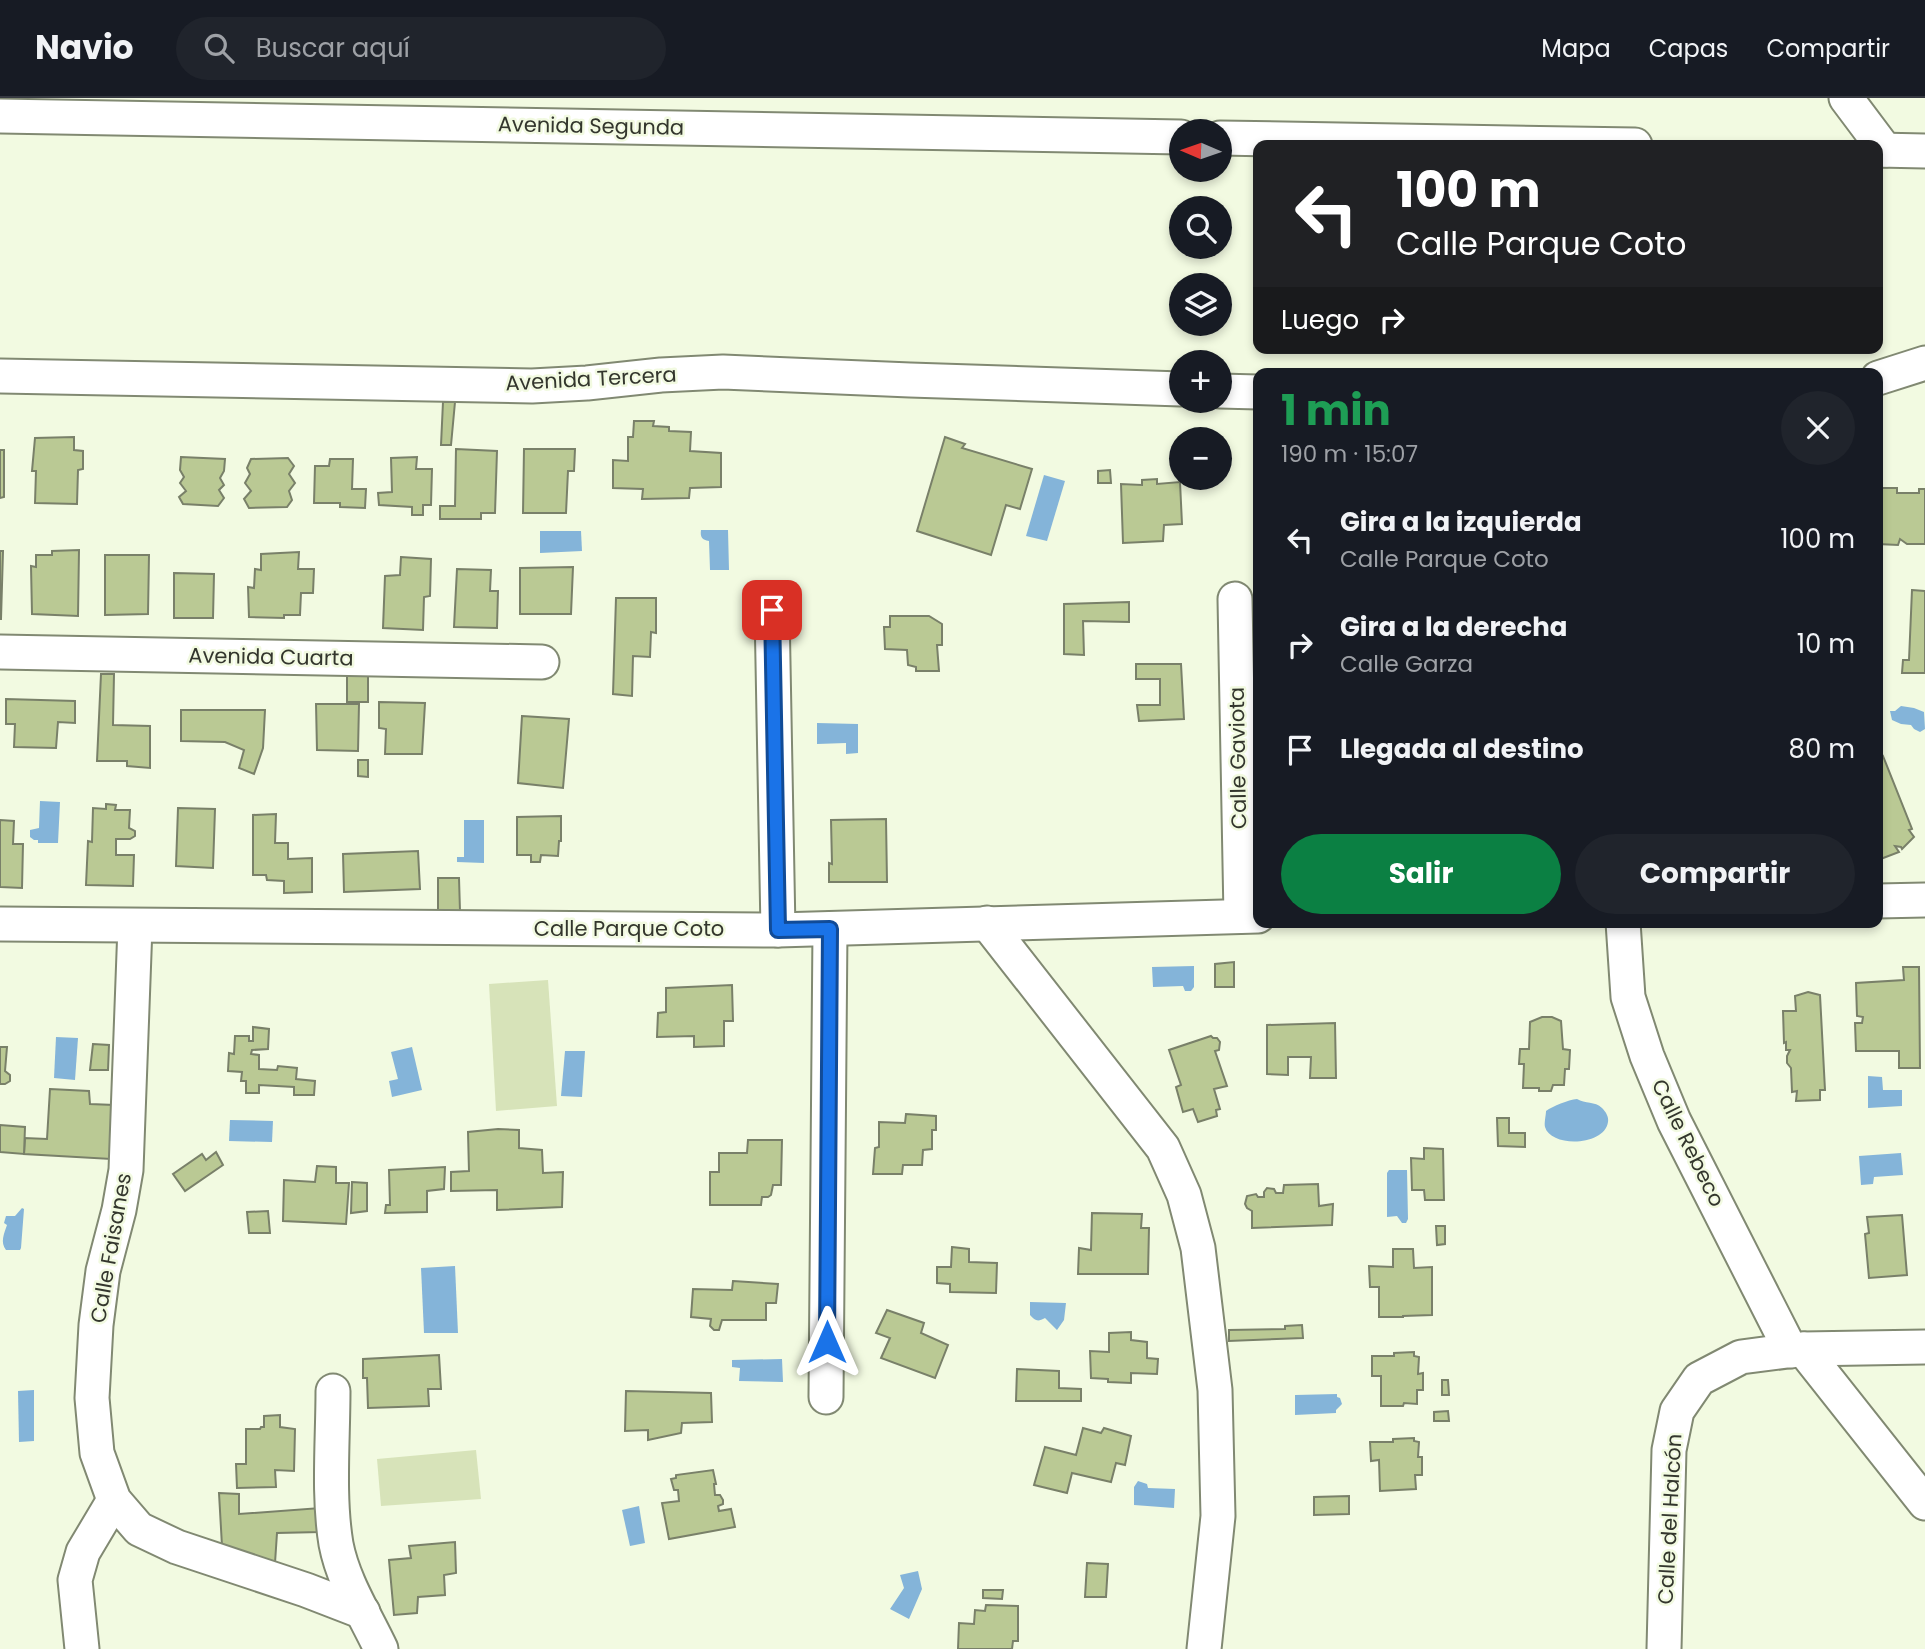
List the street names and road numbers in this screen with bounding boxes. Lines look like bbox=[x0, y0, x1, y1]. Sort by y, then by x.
street label: Avenida Segunda bbox=[498, 109, 684, 142]
street label: Avenida Tercera bbox=[505, 360, 677, 397]
street label: Avenida Cuarta bbox=[188, 641, 354, 672]
street label: Calle Gaviota bbox=[1222, 687, 1253, 829]
street label: Calle Parque Coto bbox=[534, 914, 724, 943]
street label: Calle Rebeco bbox=[1645, 1074, 1732, 1211]
street label: Calle Faisanes bbox=[83, 1171, 138, 1325]
street label: Calle del Halcón bbox=[1651, 1433, 1688, 1605]

